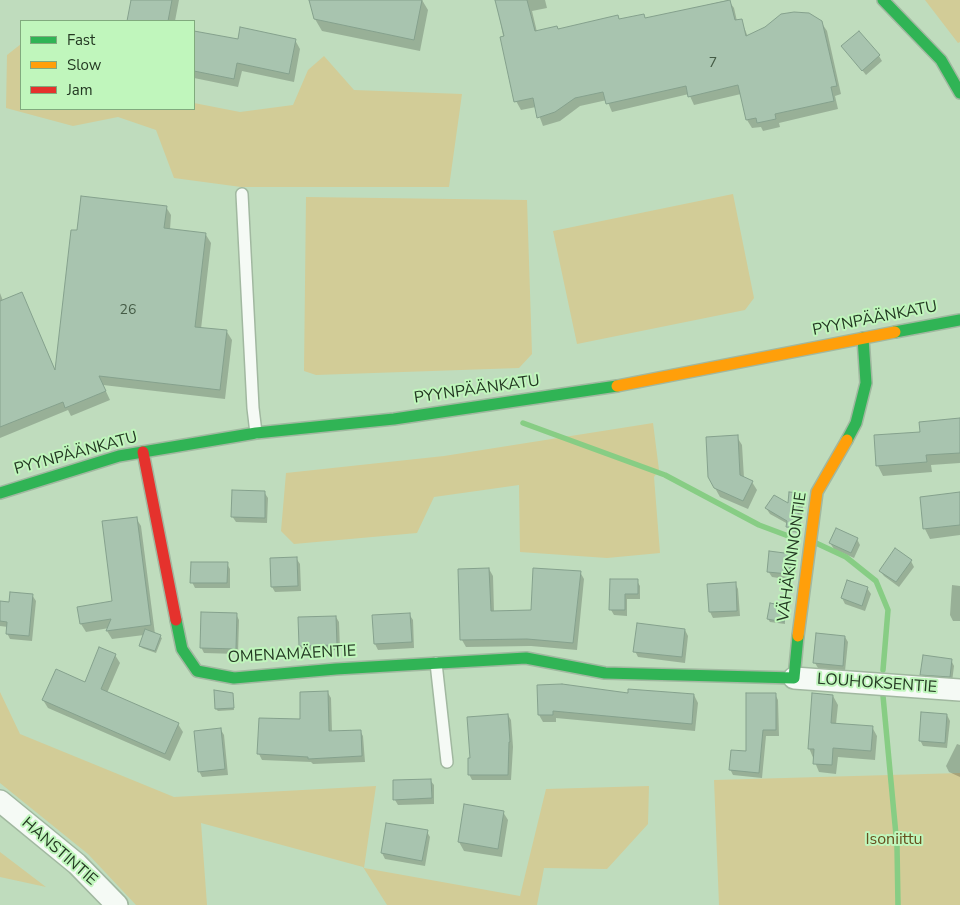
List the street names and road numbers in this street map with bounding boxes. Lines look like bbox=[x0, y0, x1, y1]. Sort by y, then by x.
street label: PYYNPÄÄNKATU bbox=[811, 297, 939, 341]
street label: PYYNPÄÄNKATU bbox=[413, 372, 541, 408]
street label: PYYNPÄÄNKATU bbox=[12, 428, 140, 480]
street label: VÄHÄKINNONTIE bbox=[774, 491, 812, 623]
street label: OMENAMÄENTIE bbox=[227, 642, 357, 668]
street label: LOUHOKSENTIE bbox=[816, 670, 938, 698]
street label: HANSTINTIE bbox=[17, 814, 101, 890]

